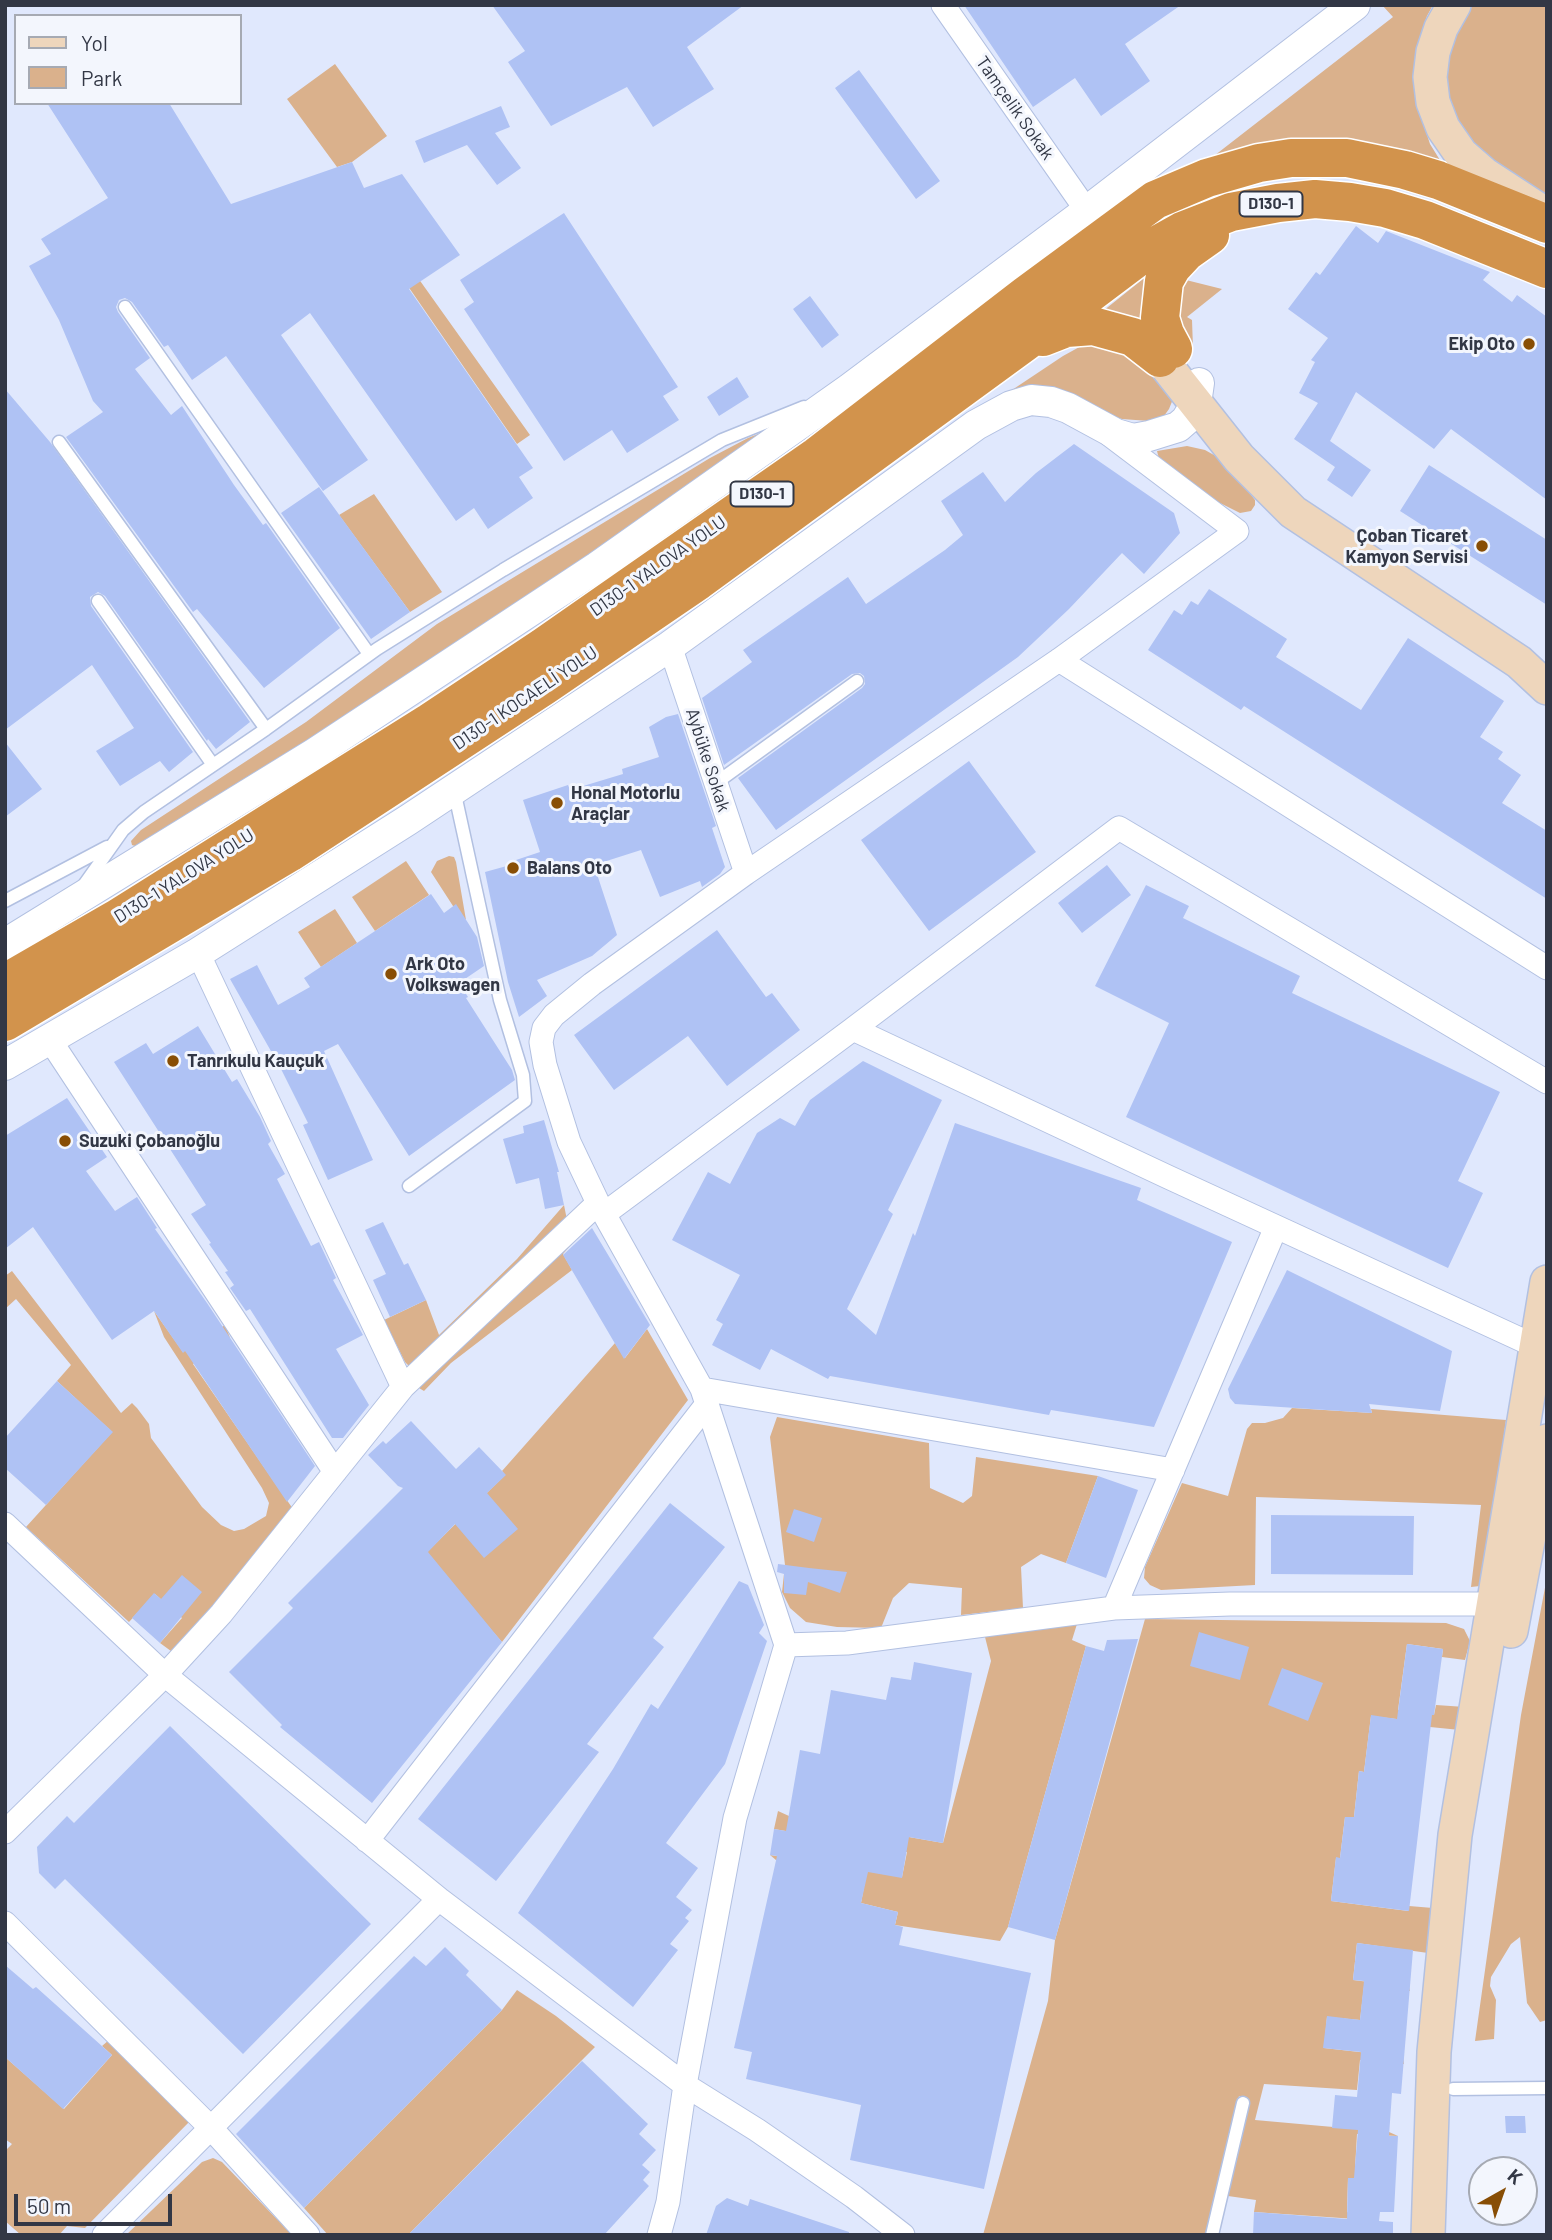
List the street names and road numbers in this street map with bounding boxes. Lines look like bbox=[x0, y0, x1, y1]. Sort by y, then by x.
street label: Tamçelik Sokak bbox=[971, 52, 1059, 164]
road number: D130-1 bbox=[1240, 192, 1302, 216]
road number: D130-1 bbox=[730, 481, 794, 506]
street label: D130-1 YALOVA YOLU bbox=[586, 511, 730, 621]
street label: D130-1 KOCAELİ YOLU bbox=[449, 642, 601, 754]
street label: Aybüke Sokak bbox=[681, 706, 735, 814]
street label: D130-1 YALOVA YOLU bbox=[110, 824, 258, 928]

